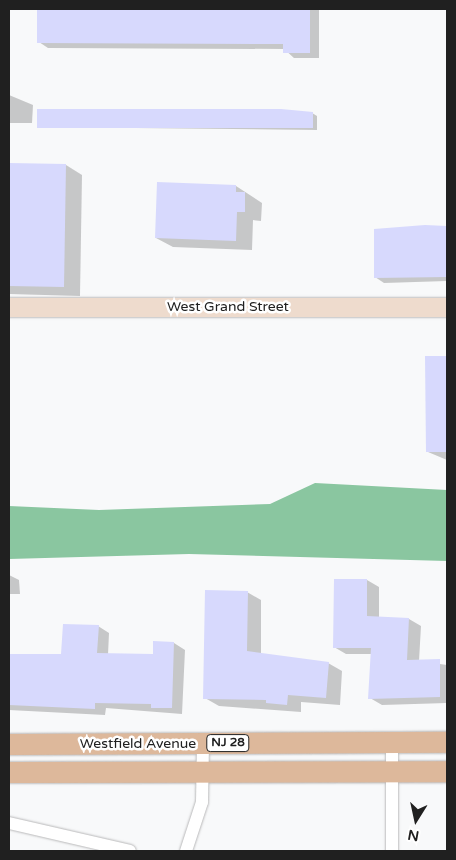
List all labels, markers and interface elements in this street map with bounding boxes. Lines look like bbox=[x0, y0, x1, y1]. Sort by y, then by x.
street label: West Grand Street bbox=[167, 299, 289, 315]
road number: NJ 28 bbox=[206, 734, 250, 752]
street label: Westfield Avenue bbox=[80, 736, 196, 752]
north arrow bbox=[391, 795, 441, 845]
text: N bbox=[406, 826, 420, 845]

